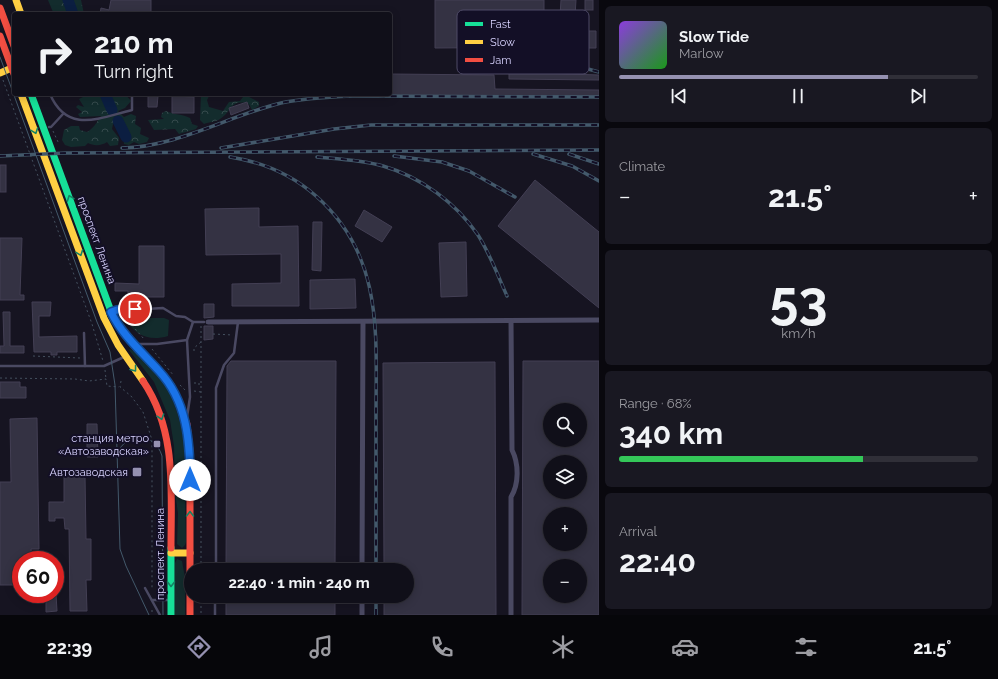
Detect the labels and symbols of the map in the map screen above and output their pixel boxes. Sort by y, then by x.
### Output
legend [457,10,589,74]
text: Fast [490,18,511,31]
text: Slow [490,36,515,49]
text: Jam [490,54,511,67]
one-way arrow [30,127,38,134]
one-way arrow [66,195,74,202]
street label: проспект Ленина [75,195,118,286]
one-way arrow [75,249,83,256]
pin [118,292,152,326]
one-way arrow [129,365,136,372]
one-way arrow [157,413,165,420]
place label: станция метро «Автозаводская» [58,432,149,458]
marker: станция метро «Автозаводская» [152,439,162,449]
position arrow [169,459,211,501]
place label: Автозаводская [50,466,128,479]
marker: Автозаводская [131,466,143,478]
street label: проспект Ленина [154,508,167,600]
one-way arrow [186,511,194,517]
speed limit sign: 60 [12,551,64,603]
one-way arrow [167,581,175,587]

